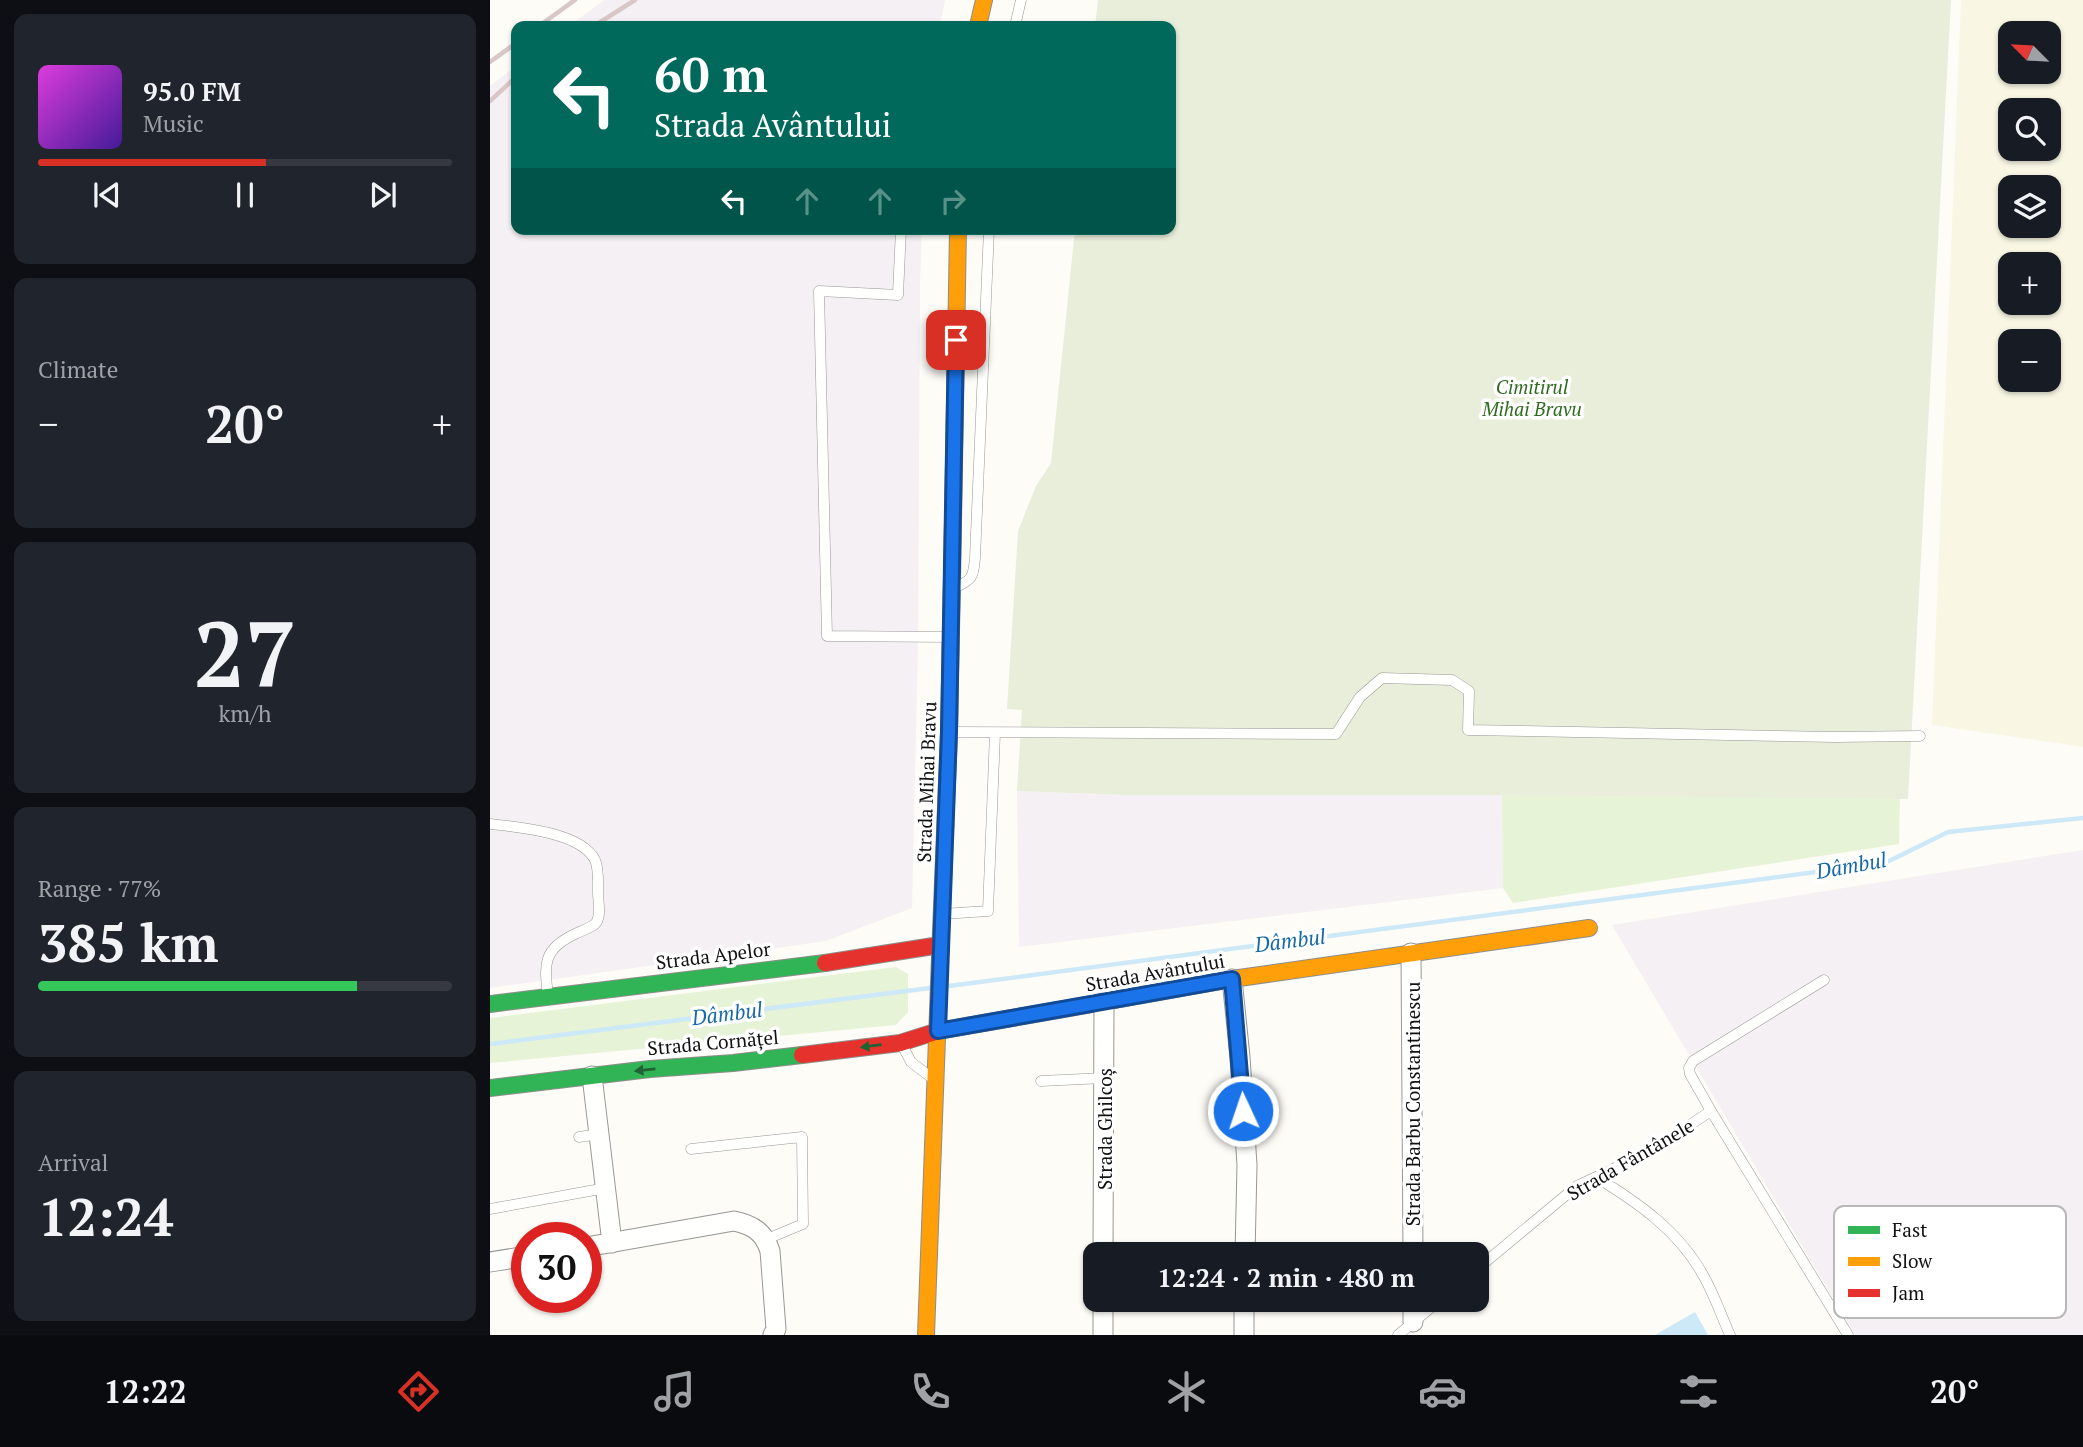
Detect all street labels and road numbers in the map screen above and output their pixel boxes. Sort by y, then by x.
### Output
street label: Strada Mihai Bravu [911,701,941,863]
street label: Strada Apelor [654,935,772,974]
street label: Strada Avântului [1083,947,1227,997]
street label: Strada Barbu Constantinescu [1400,982,1425,1226]
street label: Strada Cornățel [646,1024,780,1060]
street label: Strada Ghilcoș [1092,1068,1117,1190]
street label: Strada Fântânele [1562,1112,1698,1206]

